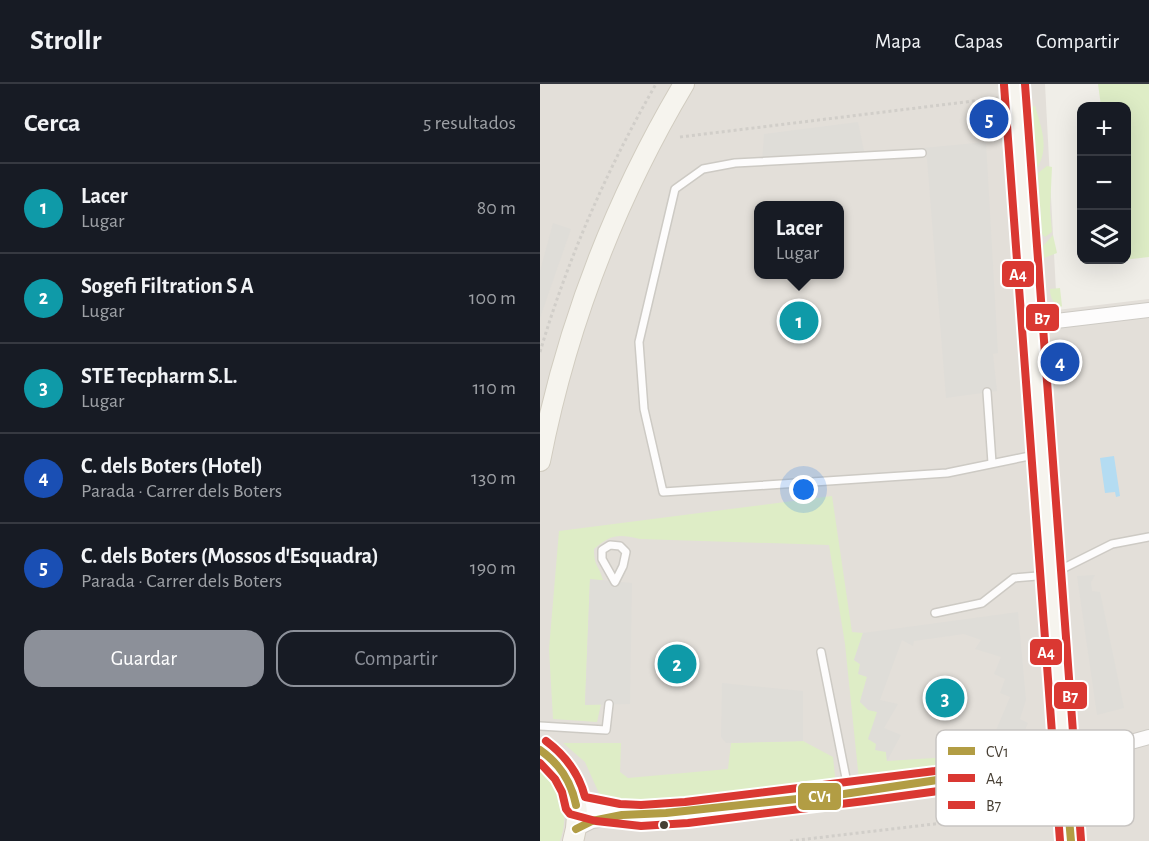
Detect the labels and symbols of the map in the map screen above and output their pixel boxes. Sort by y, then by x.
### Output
pin: 5 [970,96,1008,141]
line badge: A4 [1001,260,1035,288]
text: A4 [1009,267,1027,283]
pin: 1 [780,298,818,344]
line badge: B7 [1025,303,1060,332]
text: B7 [1034,311,1050,327]
pin: 4 [1040,340,1080,384]
your location [789,475,818,504]
line badge: A4 [1029,638,1063,666]
pin: 2 [658,642,696,686]
text: A4 [1037,645,1055,661]
pin: 3 [926,676,964,720]
line badge: B7 [1053,681,1088,710]
text: B7 [1062,689,1078,705]
legend [936,730,1134,826]
text: CV1 [986,744,1009,760]
text: A4 [986,771,1003,787]
line badge: CV1 [797,782,842,811]
text: CV1 [808,789,832,805]
text: B7 [986,798,1002,814]
unlabelled marker [658,819,670,831]

